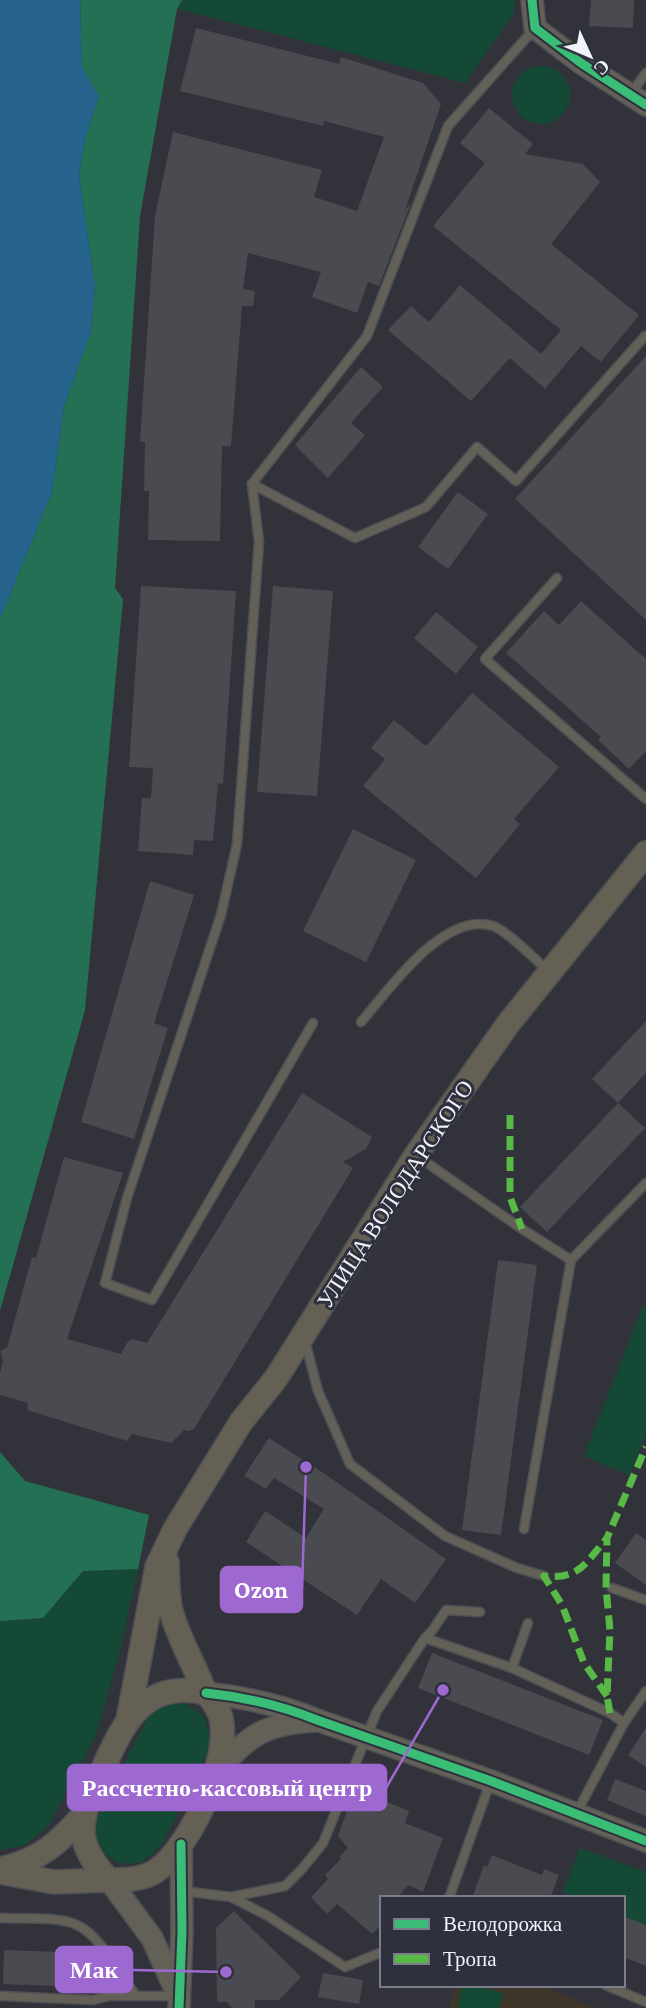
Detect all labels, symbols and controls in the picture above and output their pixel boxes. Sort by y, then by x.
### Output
north arrow [555,21,625,91]
text: С [590,55,614,80]
street label: УЛИЦА ВОЛОДАРСКОГО [311,1075,479,1313]
callout: Ozon [221,1567,302,1612]
text: Ozon [234,1576,288,1603]
callout: Рассчетно-кассовый центр [68,1765,386,1810]
text: Рассчетно-кассовый центр [82,1774,372,1801]
legend [380,1896,625,1987]
text: Велодорожка [443,1912,563,1936]
callout: Мак [56,1947,132,1992]
text: Тропа [443,1947,497,1971]
text: Мак [70,1956,118,1983]

